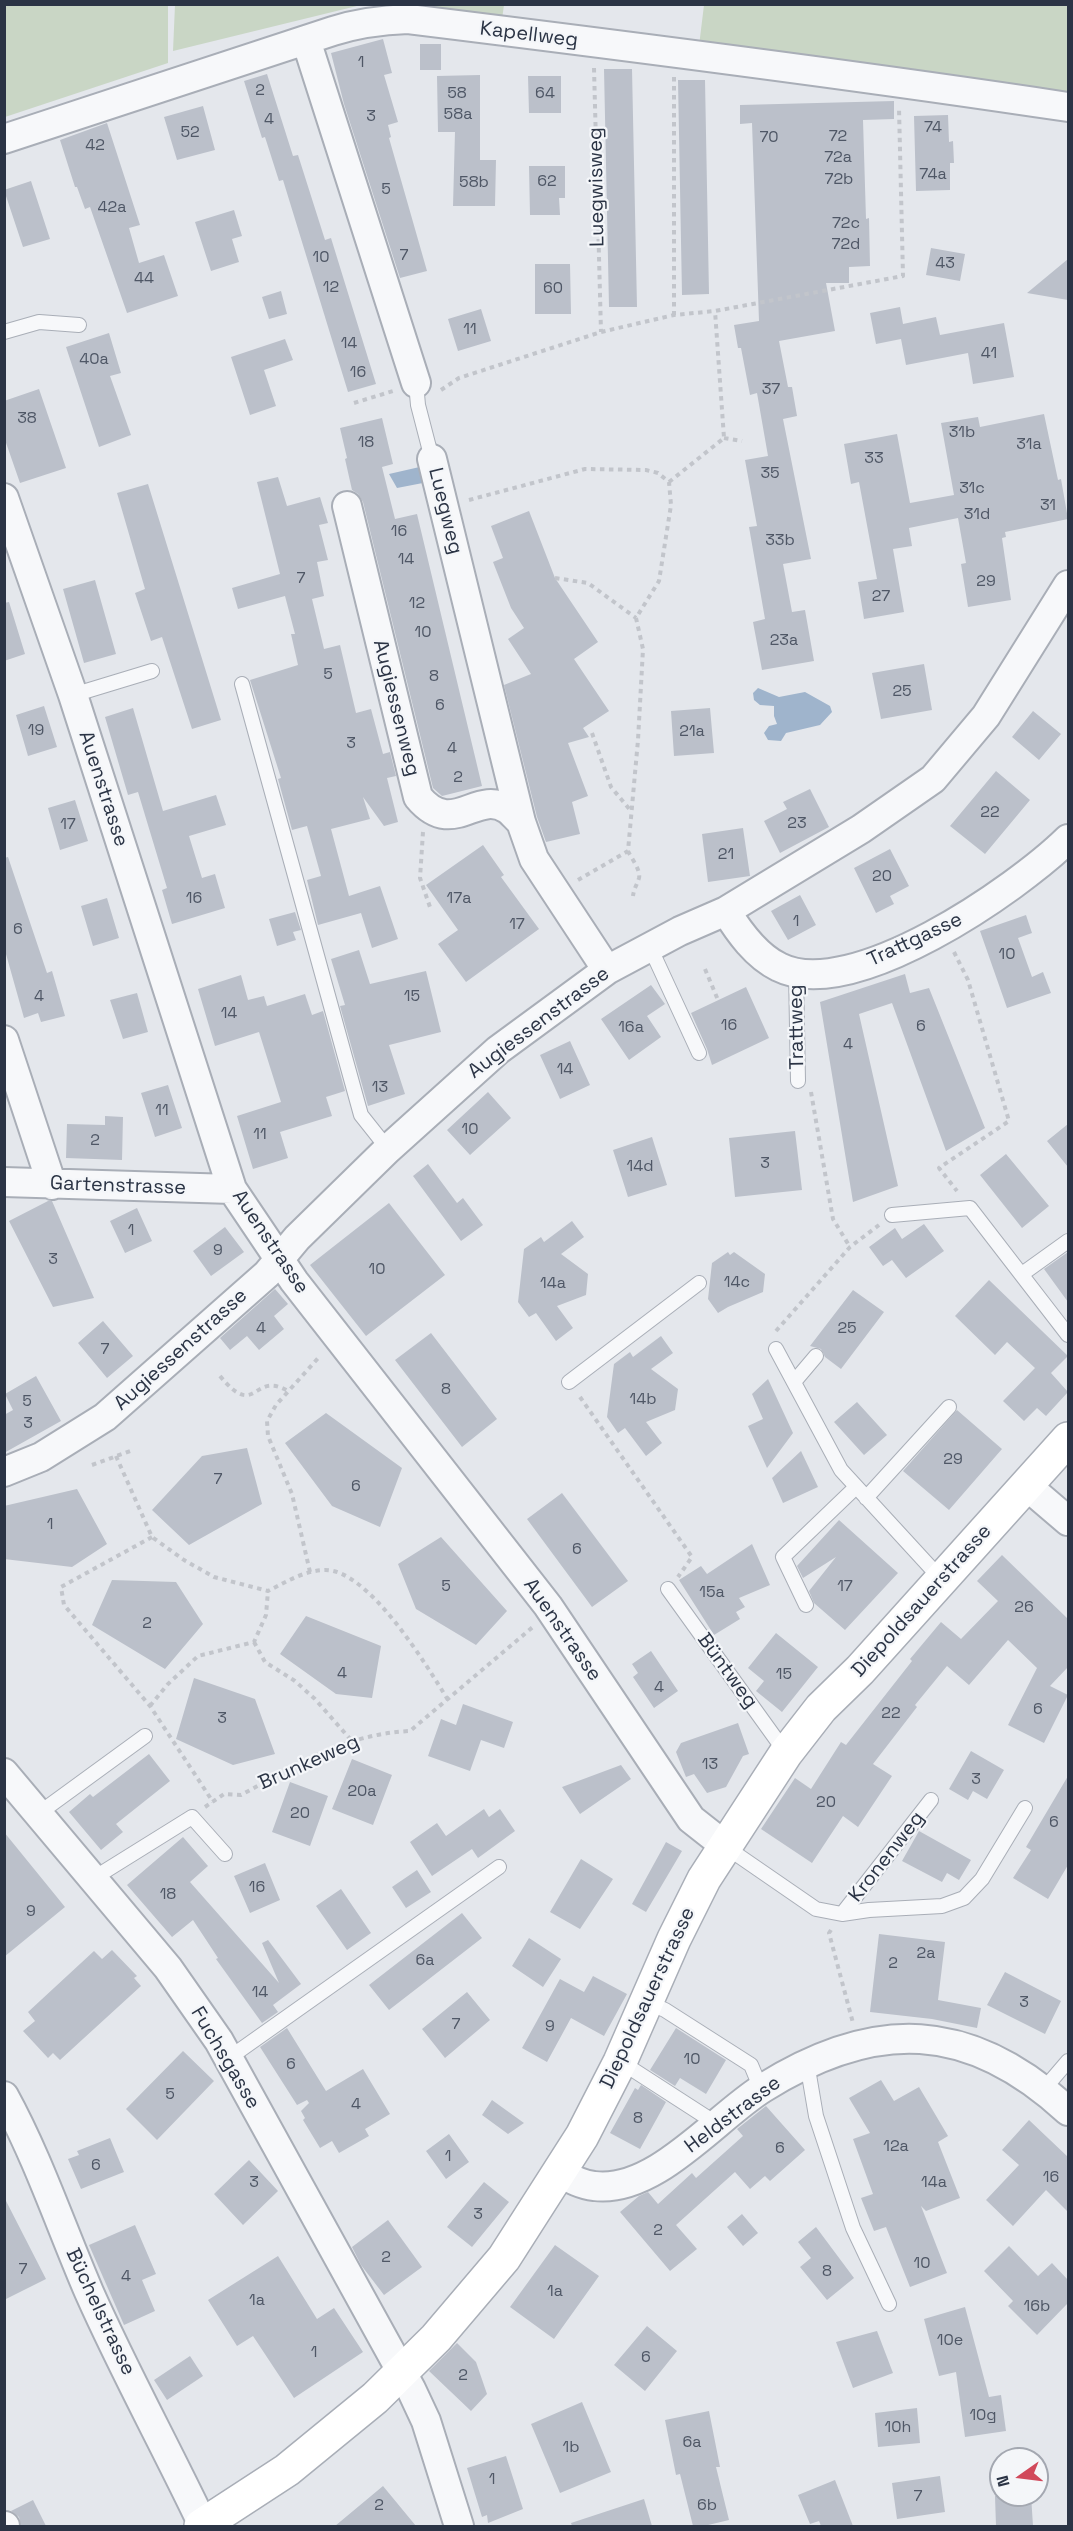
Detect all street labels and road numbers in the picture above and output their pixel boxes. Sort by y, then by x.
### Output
street label: Kapellweg [479,17,579,53]
street label: Luegwisweg [584,127,610,247]
street label: Luegweg [423,465,467,557]
street label: Augiessenweg [367,637,425,779]
street label: Auenstrasse [73,728,133,850]
street label: Trattgasse [864,908,966,972]
street label: Augiessenstrasse [464,962,614,1084]
street label: Trattweg [784,984,810,1070]
street label: Gartenstrasse [50,1172,186,1200]
street label: Auenstrasse [227,1186,313,1298]
street label: Augiessenstrasse [110,1284,252,1416]
street label: Diepoldsauerstrasse [847,1520,997,1682]
street label: Auenstrasse [518,1574,606,1686]
street label: Büntweg [692,1629,762,1713]
street label: Brunkeweg [255,1730,363,1796]
street label: Kronenweg [844,1807,930,1907]
street label: Diepoldsauerstrasse [595,1904,701,2092]
street label: Fuchsgasse [185,2003,265,2113]
street label: Heldstrasse [680,2071,786,2159]
street label: Büchelstrasse [60,2245,140,2379]

